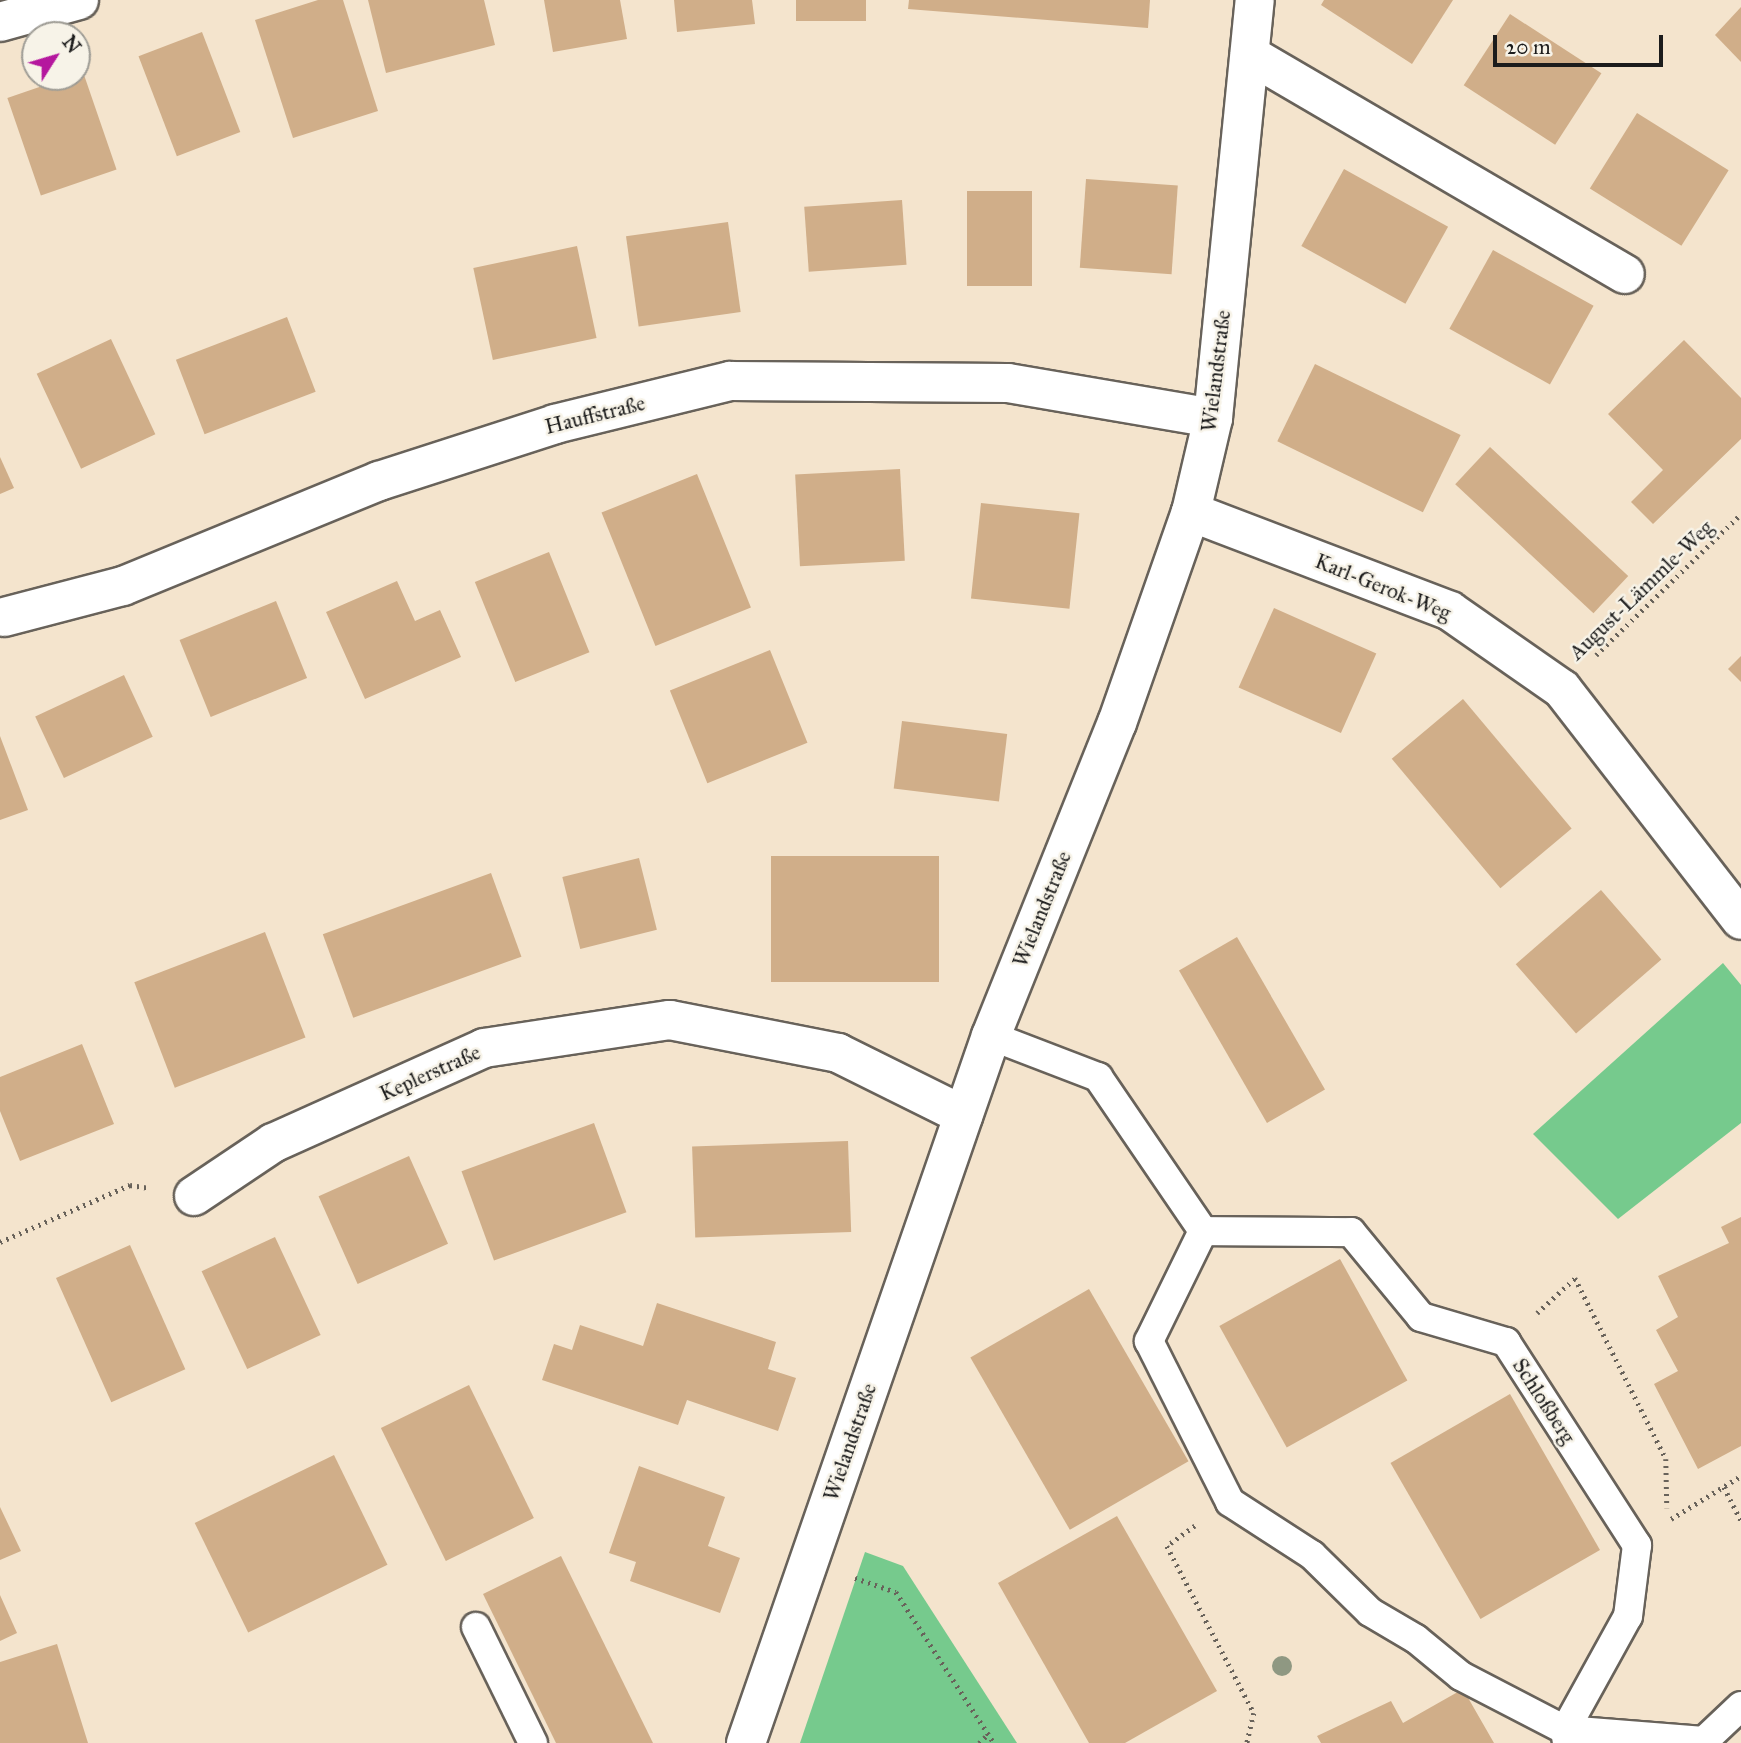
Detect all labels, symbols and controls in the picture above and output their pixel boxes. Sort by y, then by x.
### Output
north arrow [21,21,91,91]
scale bar [1496,21,1666,65]
text: N [58,31,86,58]
text: 20 m [1506,34,1551,60]
street label: Wielandstraße [1196,309,1236,433]
street label: Hauffstraße [542,390,648,440]
street label: August-Lämmle-Weg [1564,515,1718,665]
street label: Karl-Gerok-Weg [1311,548,1455,626]
street label: Wielandstraße [1007,848,1077,970]
street label: Keplerstraße [376,1040,484,1106]
street label: Schloßberg [1507,1354,1581,1448]
street label: Wielandstraße [818,1380,882,1504]

